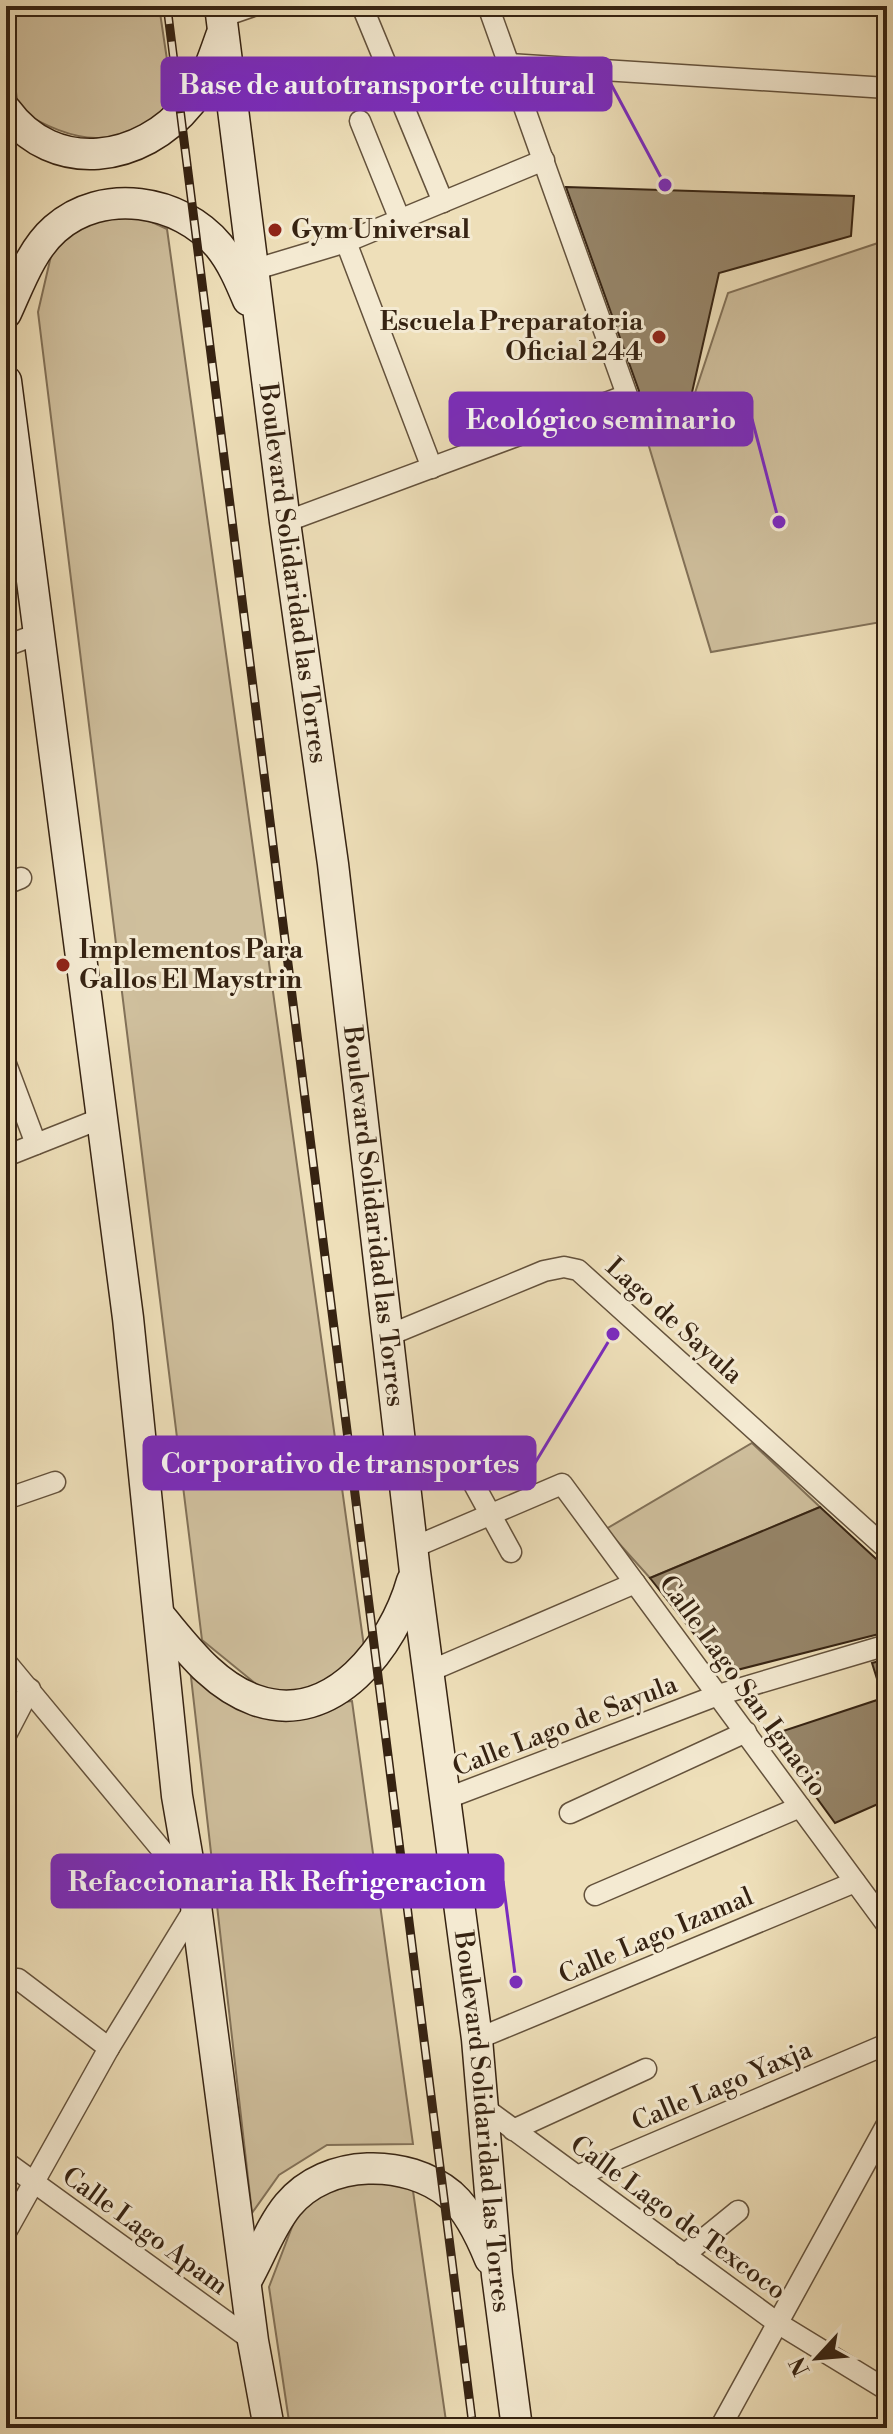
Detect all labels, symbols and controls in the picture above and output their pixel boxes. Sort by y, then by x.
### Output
callout: Base de autotransporte cultural [162,58,611,110]
text: Base de autotransporte cultural [179,68,595,103]
place label: Gym Universal [291,214,471,246]
marker: Gym Universal [266,221,284,239]
place label: Escuela Preparatoria Oficial 244 [380,306,644,368]
marker: Escuela Preparatoria Oficial 244 [650,328,668,346]
street label: Boulevard Solidaridad las Torres [252,380,335,765]
callout: Ecológico seminario [450,393,752,445]
text: Ecológico seminario [466,403,736,438]
place label: Implementos Para Gallos El Maystrin [79,934,304,996]
marker: Implementos Para Gallos El Maystrin [54,956,72,974]
street label: Boulevard Solidaridad las Torres [336,1023,412,1408]
street label: Lago de Sayula [599,1251,750,1391]
callout: Corporativo de transportes [144,1437,535,1489]
text: Corporativo de transportes [160,1447,520,1482]
street label: Calle Lago San Ignacio [652,1569,834,1803]
street label: Calle Lago de Sayula [448,1668,683,1784]
callout: Refaccionaria Rk Refrigeracion [52,1855,503,1907]
text: Refaccionaria Rk Refrigeracion [68,1865,486,1900]
street label: Calle Lago Izamal [554,1881,758,1991]
street label: Boulevard Solidaridad las Torres [447,1928,518,2314]
street label: Calle Lago Yaxja [627,2033,818,2138]
street label: Calle Lago de Texcoco [564,2129,792,2307]
street label: Calle Lago Apam [56,2160,234,2302]
north arrow [777,2318,857,2398]
text: N [784,2352,816,2380]

